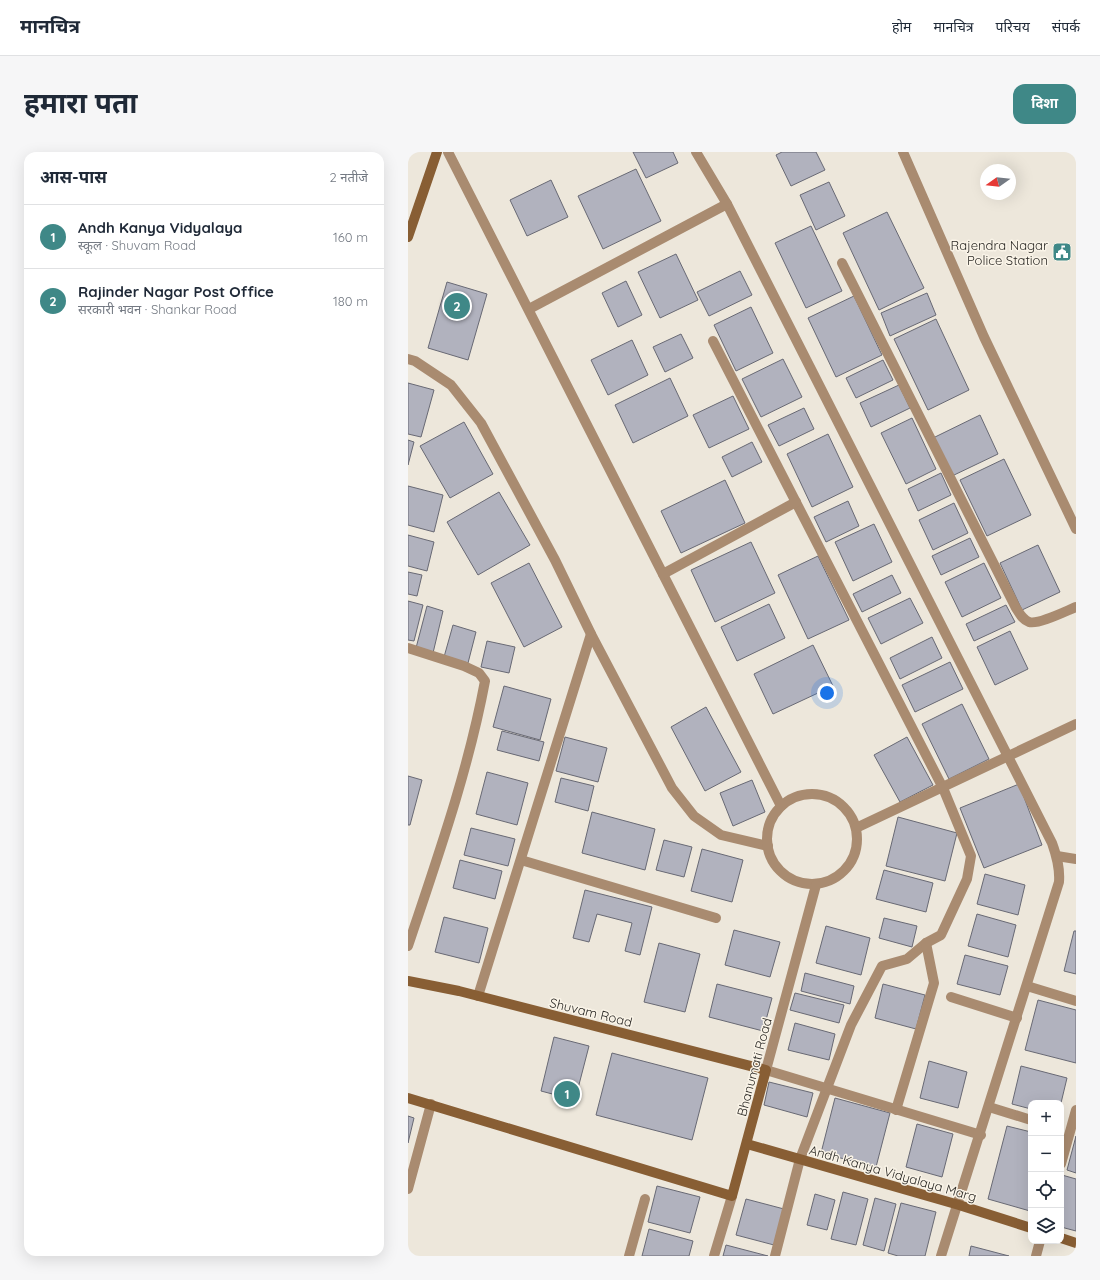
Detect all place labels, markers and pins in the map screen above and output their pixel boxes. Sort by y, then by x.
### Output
place label: Rajendra Nagar Police Station [951,237,1048,268]
public building icon: Rajendra Nagar Police Station [1051,241,1073,263]
pin: 2 [444,291,470,321]
pin: 1 [554,1079,580,1109]

